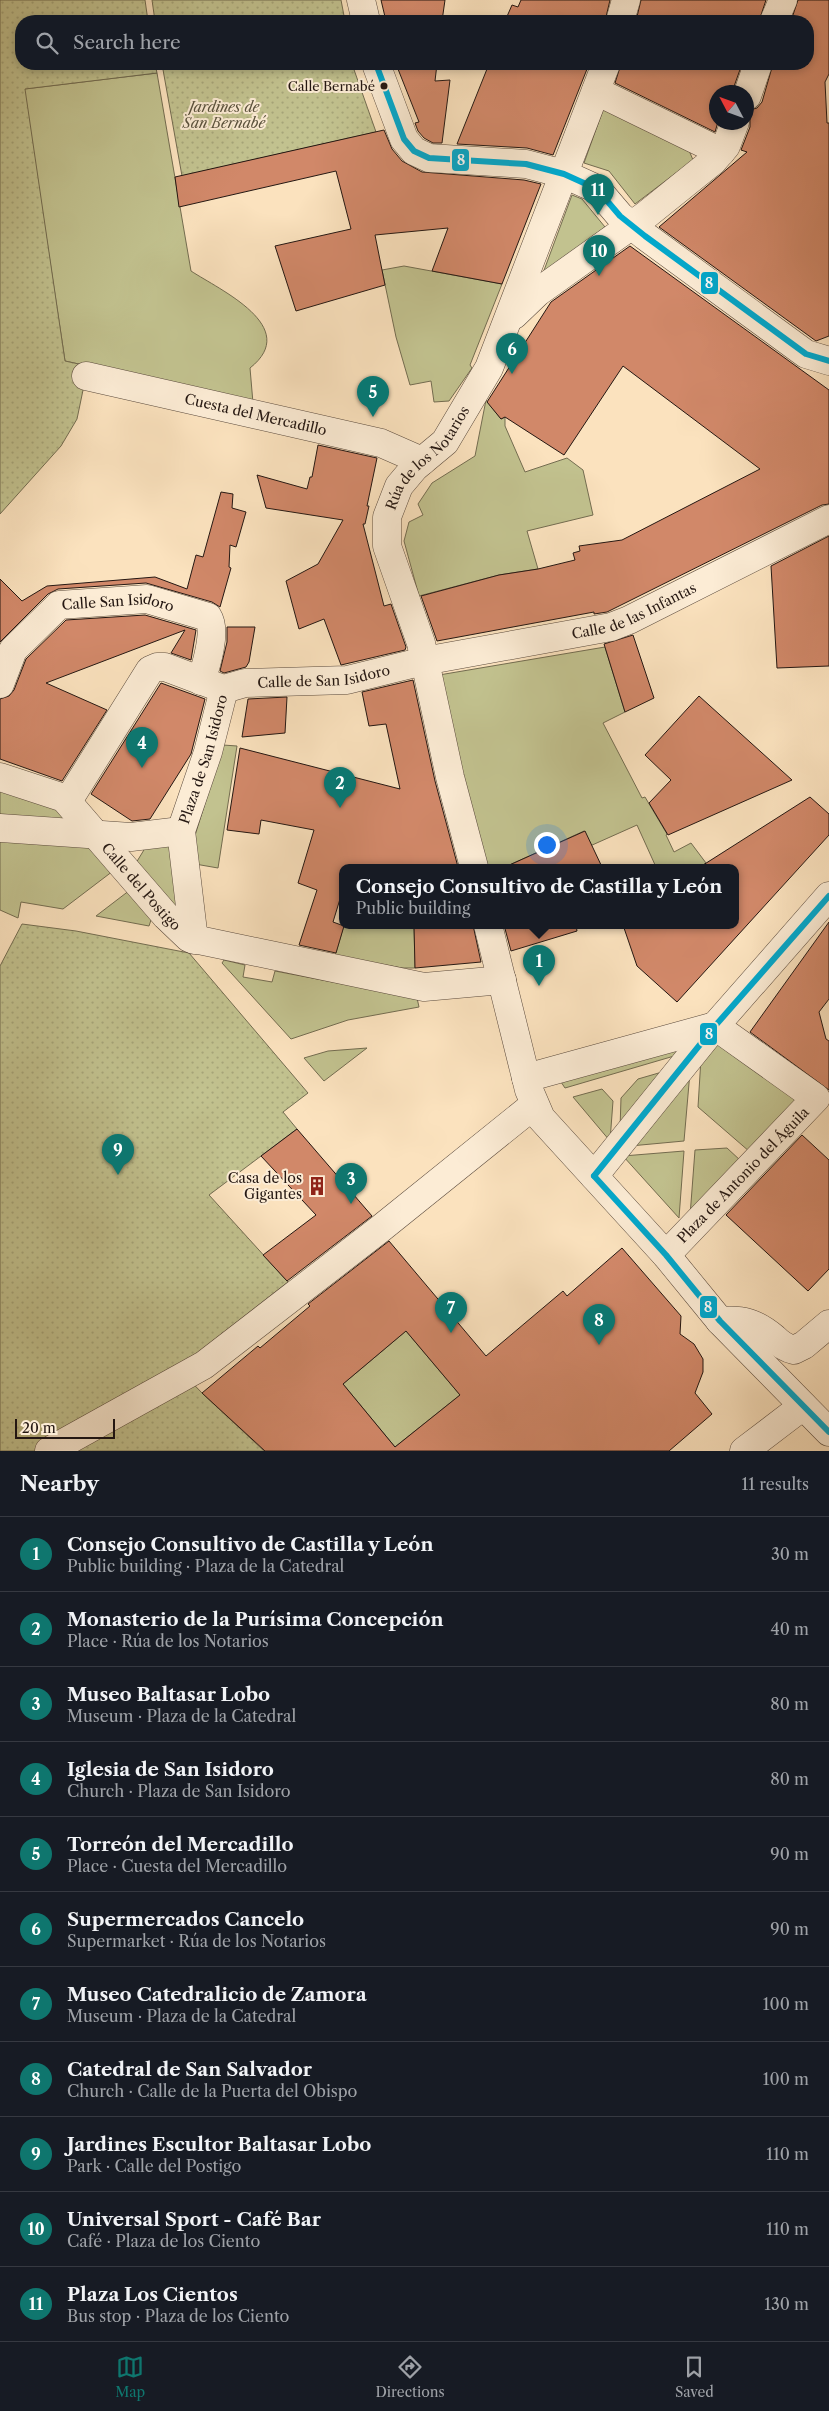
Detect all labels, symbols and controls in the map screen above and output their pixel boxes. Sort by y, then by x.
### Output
search box [15,15,814,70]
icon: search [33,29,61,57]
text: Search here [73,31,181,54]
place label: Calle Bernabé [288,78,375,94]
marker: Calle Bernabé [379,81,389,91]
north arrow [709,85,754,130]
park label: Jardines de San Bernabé [182,98,266,132]
line badge: 8 [451,148,470,172]
text: 8 [457,151,465,169]
pin: 11 [582,174,614,215]
pin: 10 [583,235,615,276]
line badge: 8 [700,271,719,295]
text: 8 [705,274,713,292]
pin: 6 [496,333,528,374]
pin: 5 [357,376,389,417]
street label: Cuesta del Mercadillo [183,390,329,439]
street label: Rúa de los Notarios [382,403,473,513]
street label: Calle de las Infantas [570,579,699,643]
street label: Calle San Isidoro [61,589,176,615]
street label: Calle de San Isidoro [257,661,392,692]
street label: Plaza de San Isidoro [175,693,231,826]
pin: 4 [126,727,158,768]
pin: 2 [324,767,356,808]
your location [534,832,560,858]
street label: Calle del Postigo [98,839,185,934]
popup [339,864,739,929]
text: Consejo Consultivo de Castilla y León [356,875,722,898]
text: Public building [356,898,470,918]
pin: 1 [523,945,555,986]
line badge: 8 [699,1022,718,1046]
text: 8 [705,1025,713,1043]
street label: Plaza de Antonio del Águila [673,1103,813,1247]
pin: 9 [102,1134,134,1175]
pin: 3 [335,1163,367,1204]
place label: Casa de los Gigantes [228,1169,302,1203]
building icon: Casa de los Gigantes [306,1175,328,1197]
pin: 7 [435,1292,467,1333]
line badge: 8 [699,1295,718,1319]
text: 8 [704,1298,712,1316]
pin: 8 [583,1304,615,1345]
scale bar [15,1416,115,1439]
text: 20 m [22,1419,56,1437]
text: Nearby [20,1471,99,1496]
text: 11 results [742,1474,809,1494]
text: Consejo Consultivo de Castilla y León [67,1533,433,1556]
text: 1 [32,1544,40,1564]
text: 30 m [771,1544,809,1564]
text: Public building · Plaza de la Catedral [67,1556,344,1576]
text: Monasterio de la Purísima Concepción [67,1608,443,1631]
text: 2 [31,1619,41,1639]
text: 40 m [770,1619,809,1639]
text: Place · Rúa de los Notarios [67,1631,269,1651]
text: Museo Baltasar Lobo [67,1683,270,1706]
text: 3 [31,1694,41,1714]
text: 80 m [770,1694,809,1714]
text: Museum · Plaza de la Catedral [67,1706,296,1726]
text: Iglesia de San Isidoro [67,1758,274,1781]
text: 4 [31,1769,41,1789]
text: 80 m [770,1769,809,1789]
text: Church · Plaza de San Isidoro [67,1781,291,1801]
text: Torreón del Mercadillo [67,1833,294,1856]
text: 5 [32,1844,40,1864]
text: 90 m [770,1844,809,1864]
text: Place · Cuesta del Mercadillo [67,1856,287,1876]
text: Supermercados Cancelo [67,1908,304,1931]
text: 6 [31,1919,41,1939]
text: 90 m [770,1919,809,1939]
text: Supermarket · Rúa de los Notarios [67,1931,326,1951]
text: Museo Catedralicio de Zamora [67,1983,367,2006]
text: 7 [32,1994,40,2014]
text: 100 m [763,1994,809,2014]
text: Museum · Plaza de la Catedral [67,2006,296,2026]
text: Catedral de San Salvador [67,2058,312,2081]
text: 8 [31,2069,41,2089]
text: 100 m [763,2069,809,2089]
text: Church · Calle de la Puerta del Obispo [67,2081,357,2101]
text: Jardines Escultor Baltasar Lobo [67,2133,371,2156]
text: 9 [31,2144,41,2164]
text: 110 m [766,2144,809,2164]
text: Park · Calle del Postigo [67,2156,241,2176]
text: Universal Sport - Café Bar [67,2208,321,2231]
text: 10 [27,2219,45,2239]
text: 110 m [766,2219,809,2239]
text: Café · Plaza de los Ciento [67,2231,260,2251]
text: Plaza Los Cientos [67,2283,238,2306]
text: 11 [29,2294,43,2314]
text: 130 m [764,2294,809,2314]
text: Bus stop · Plaza de los Ciento [67,2306,289,2326]
tab: Map [115,2353,145,2401]
tab: Directions [375,2353,445,2401]
tab: Saved [675,2353,714,2401]

